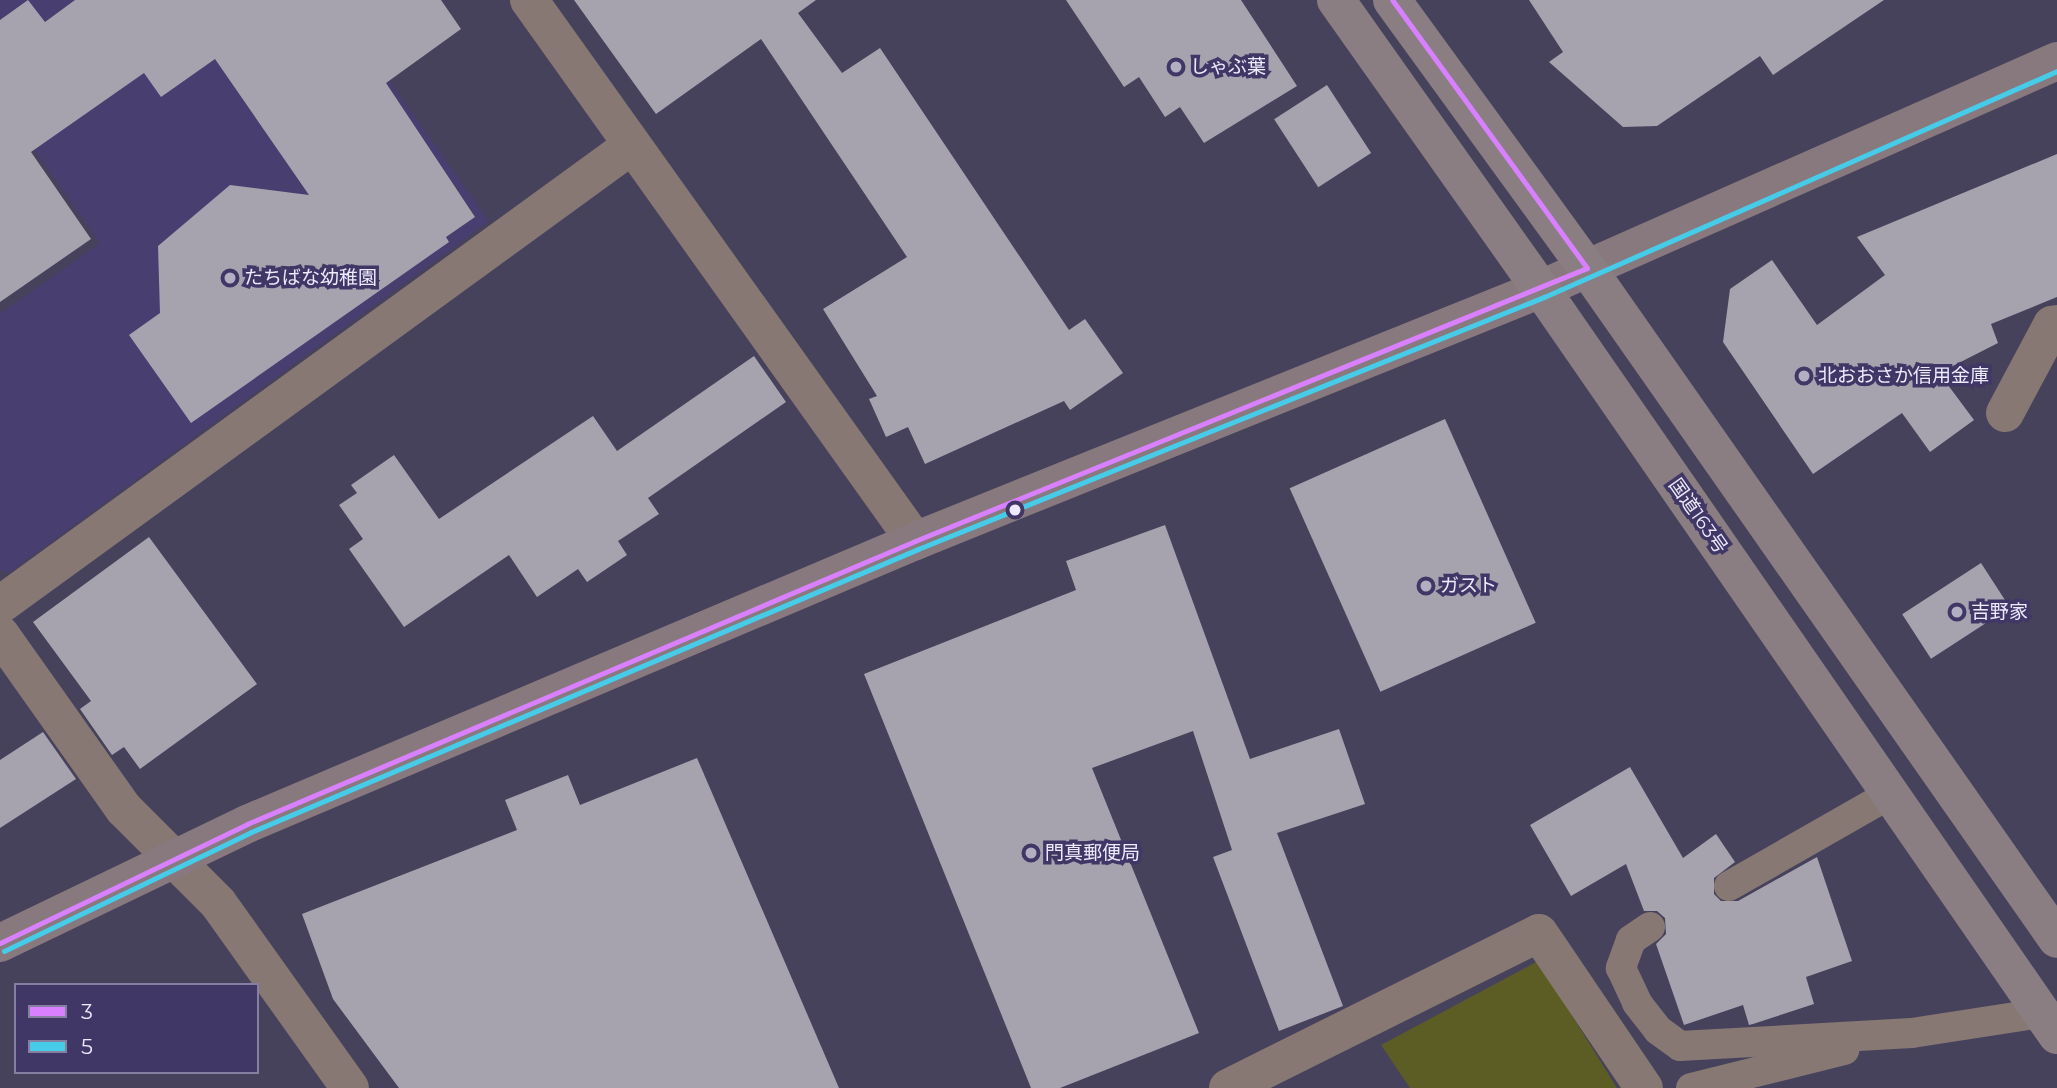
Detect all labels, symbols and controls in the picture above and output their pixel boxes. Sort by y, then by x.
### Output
place label: しゃぶ葉 [1190,56,1266,78]
marker: しゃぶ葉 [1168,59,1184,75]
place label: たちばな幼稚園 [244,267,377,289]
marker: たちばな幼稚園 [222,270,238,286]
place label: 北おおさか信用金庫 [1818,365,1989,387]
marker: 北おおさか信用金庫 [1796,368,1812,384]
street label: 国道163号 [1664,474,1732,558]
unlabelled marker [1008,503,1022,517]
place label: ガスト [1440,575,1497,597]
marker: ガスト [1418,578,1434,594]
place label: 吉野家 [1971,601,2028,623]
marker: 吉野家 [1949,604,1965,620]
place label: 門真郵便局 [1045,842,1140,864]
marker: 門真郵便局 [1023,845,1039,861]
legend [14,983,259,1074]
text: 3 [81,999,93,1024]
text: 5 [81,1034,93,1059]

